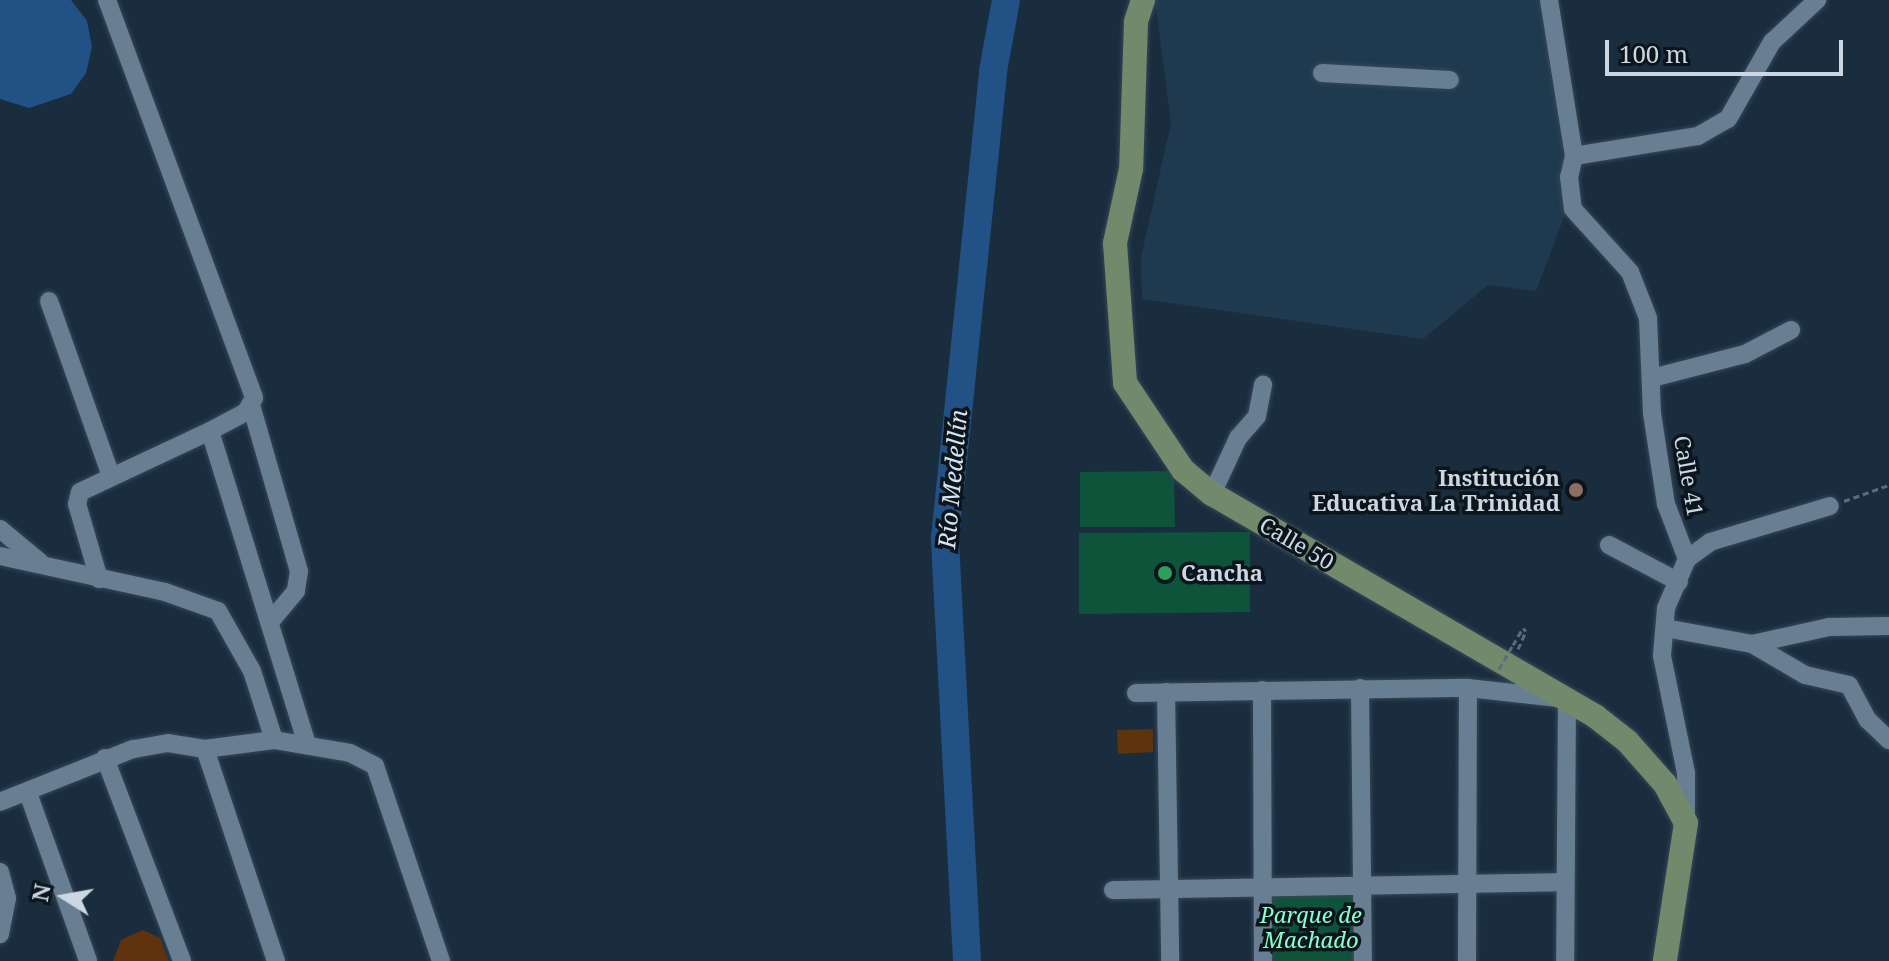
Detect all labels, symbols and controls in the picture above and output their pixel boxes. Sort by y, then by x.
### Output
scale bar [1609,24,1847,74]
text: 100 m [1619,37,1688,70]
water label: Río Medellín [932,408,972,550]
street label: Calle 41 [1669,434,1709,518]
place label: Institución Educativa La Trinidad [1312,464,1560,516]
marker: Institución Educativa La Trinidad [1567,481,1585,499]
street label: Calle 50 [1255,511,1339,575]
place label: Cancha [1181,560,1263,586]
marker: Cancha [1156,564,1174,582]
north arrow [24,857,104,937]
text: N [24,881,57,904]
park label: Parque de Machado [1260,901,1362,952]

